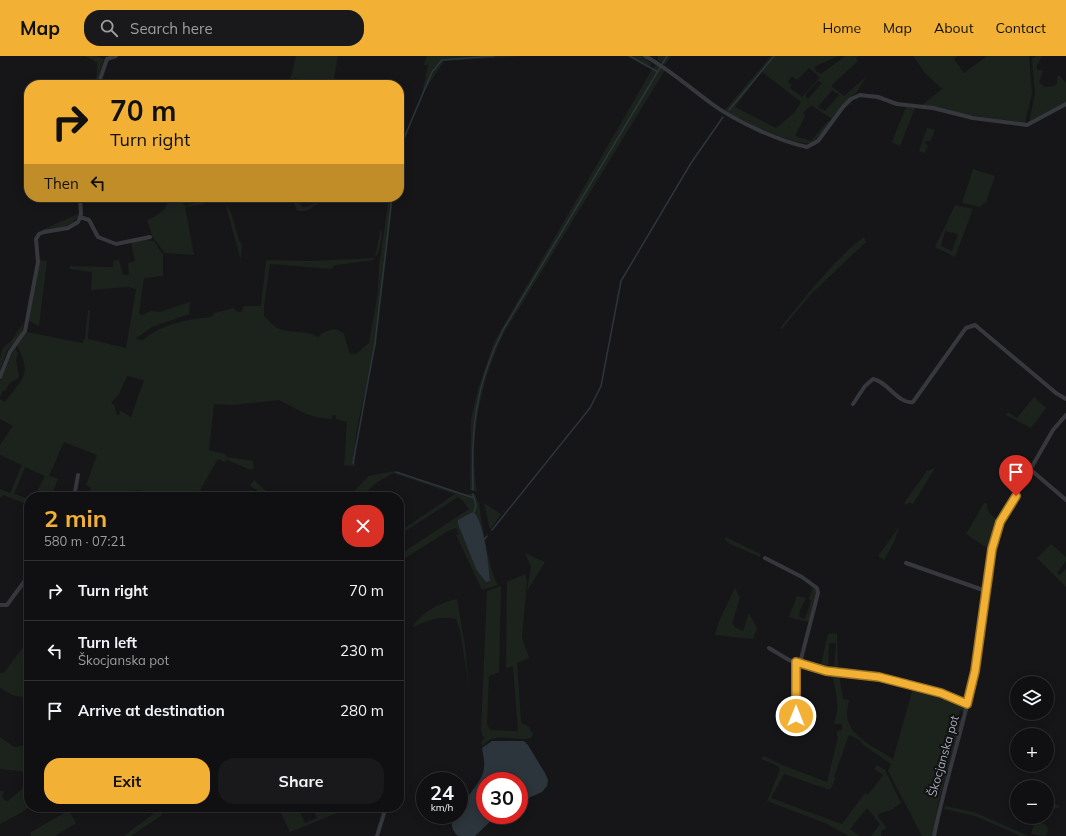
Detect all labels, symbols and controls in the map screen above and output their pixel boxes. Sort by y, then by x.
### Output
search box [84,10,364,46]
text: Map [20,16,60,40]
icon: search [98,17,120,39]
text: Search here [130,19,213,38]
text: Home [822,19,861,37]
text: Map [883,19,912,37]
text: About [934,19,974,37]
text: Contact [996,19,1046,37]
text: 70 m [110,93,176,128]
icon: right [44,96,96,148]
text: Turn right [110,128,190,151]
icon: left [87,172,109,194]
text: Then [44,174,79,193]
pin [999,455,1033,496]
icon: arrive [1005,461,1027,483]
text: 2 min [44,503,107,533]
button: close [342,505,384,547]
text: 580 m · 07:21 [44,533,126,549]
icon: right [44,580,66,602]
text: Turn right [78,581,148,600]
text: 70 m [349,581,384,600]
text: Turn left [78,633,137,652]
icon: left [44,640,66,662]
text: 230 m [340,641,384,660]
text: Škocjanska pot [78,652,169,668]
map controls [1010,676,1054,824]
button: layers [1010,676,1054,720]
position arrow [775,695,817,737]
icon: arrive [44,700,66,722]
text: Arrive at destination [78,701,225,720]
text: 280 m [340,701,384,720]
street label: Škocjanska pot [924,714,962,798]
button: + [1010,728,1054,772]
button: Exit [44,758,210,804]
button: Share [218,758,384,804]
speed limit sign: 30 [476,772,528,824]
text: 24 [430,780,454,805]
button: − [1010,780,1054,824]
text: km/h [431,801,453,814]

